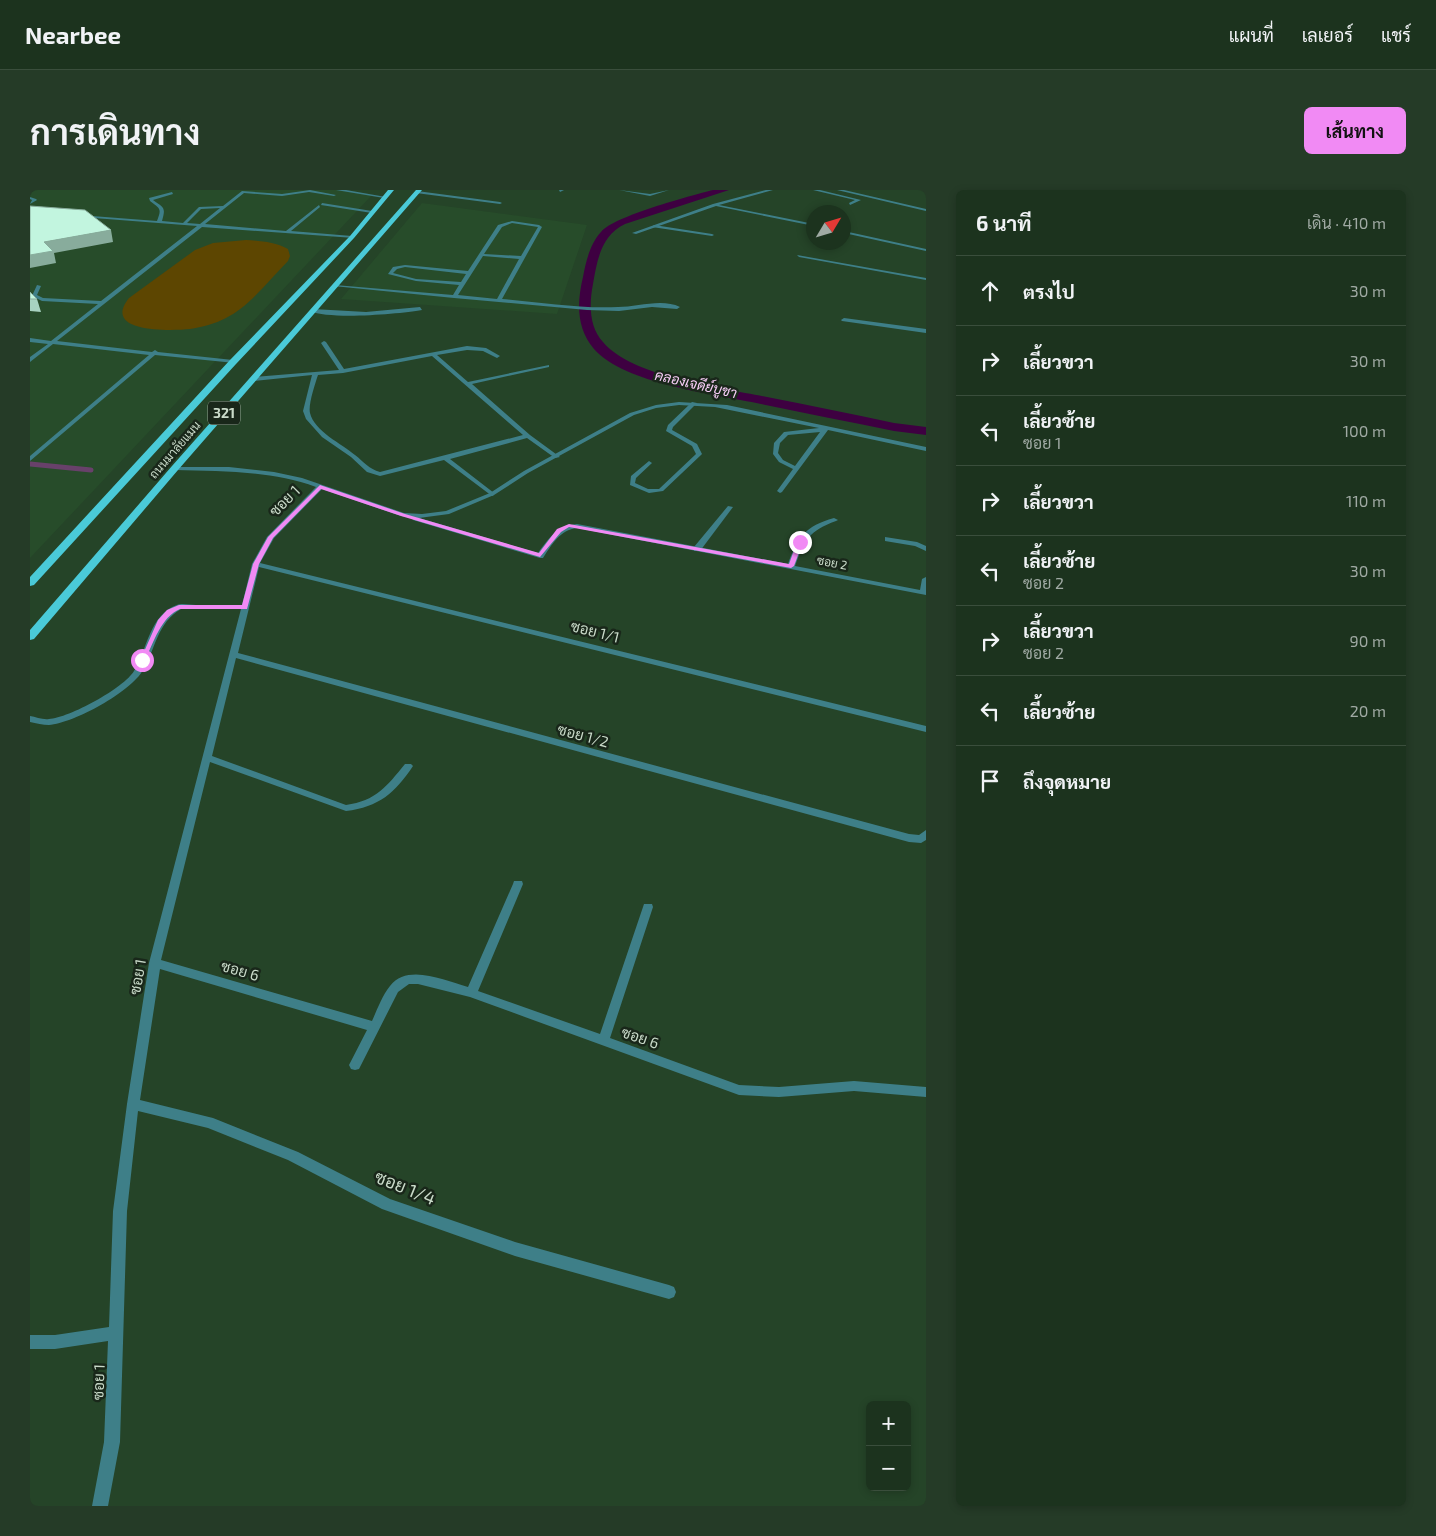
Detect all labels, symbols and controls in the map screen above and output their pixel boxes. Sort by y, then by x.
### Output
text: Nearbee [25,20,121,49]
text: แผนที่ [1229,24,1274,46]
text: เลเยอร์ [1302,24,1353,46]
text: แชร์ [1381,24,1411,46]
button: เส้นทาง [1304,107,1406,154]
text: การเดินทาง [30,110,200,152]
north arrow [806,205,851,250]
text: 6 นาที [976,210,1032,235]
text: เดิน · 410 m [1307,213,1386,232]
icon: ahead [976,277,1004,305]
text: ตรงไป [1023,280,1075,303]
text: 30 m [1350,281,1386,300]
icon: right [976,347,1004,375]
text: เลี้ยวขวา [1023,350,1094,373]
text: 30 m [1350,351,1386,370]
water label: คลองเจดีย์บูชา [653,366,739,403]
road number: 321 [208,402,240,424]
text: เลี้ยวซ้าย [1023,409,1095,432]
icon: left [976,417,1004,445]
street label: ถนนมาลัยแมน [146,418,203,481]
text: 100 m [1343,421,1386,440]
text: ซอย 1 [1023,433,1061,452]
street label: ซอย 1 [265,481,303,519]
icon: right [976,487,1004,515]
text: เลี้ยวขวา [1023,490,1094,513]
text: 110 m [1346,491,1386,510]
route end [789,531,812,554]
text: เลี้ยวซ้าย [1023,549,1095,572]
street label: ซอย 2 [816,552,849,572]
icon: left [976,557,1004,585]
text: 30 m [1350,561,1386,580]
text: ซอย 2 [1023,573,1064,592]
street label: ซอย 1/1 [569,616,622,646]
text: เลี้ยวขวา [1023,619,1094,642]
icon: right [976,627,1004,655]
text: 90 m [1350,631,1386,650]
text: ซอย 2 [1023,643,1064,662]
route start [131,649,154,672]
icon: left [976,697,1004,725]
text: เลี้ยวซ้าย [1023,700,1095,723]
text: 20 m [1350,701,1386,720]
street label: ซอย 1/2 [556,720,611,750]
icon: arrive [976,767,1004,795]
text: ถึงจุดหมาย [1023,770,1111,793]
street label: ซอย 6 [219,956,261,984]
street label: ซอย 1 [125,958,149,996]
street label: ซอย 6 [619,1022,661,1052]
street label: ซอย 1/4 [372,1165,439,1209]
street label: ซอย 1 [88,1364,108,1400]
map controls [866,1401,911,1491]
button: + [866,1401,911,1446]
button: − [866,1446,911,1491]

